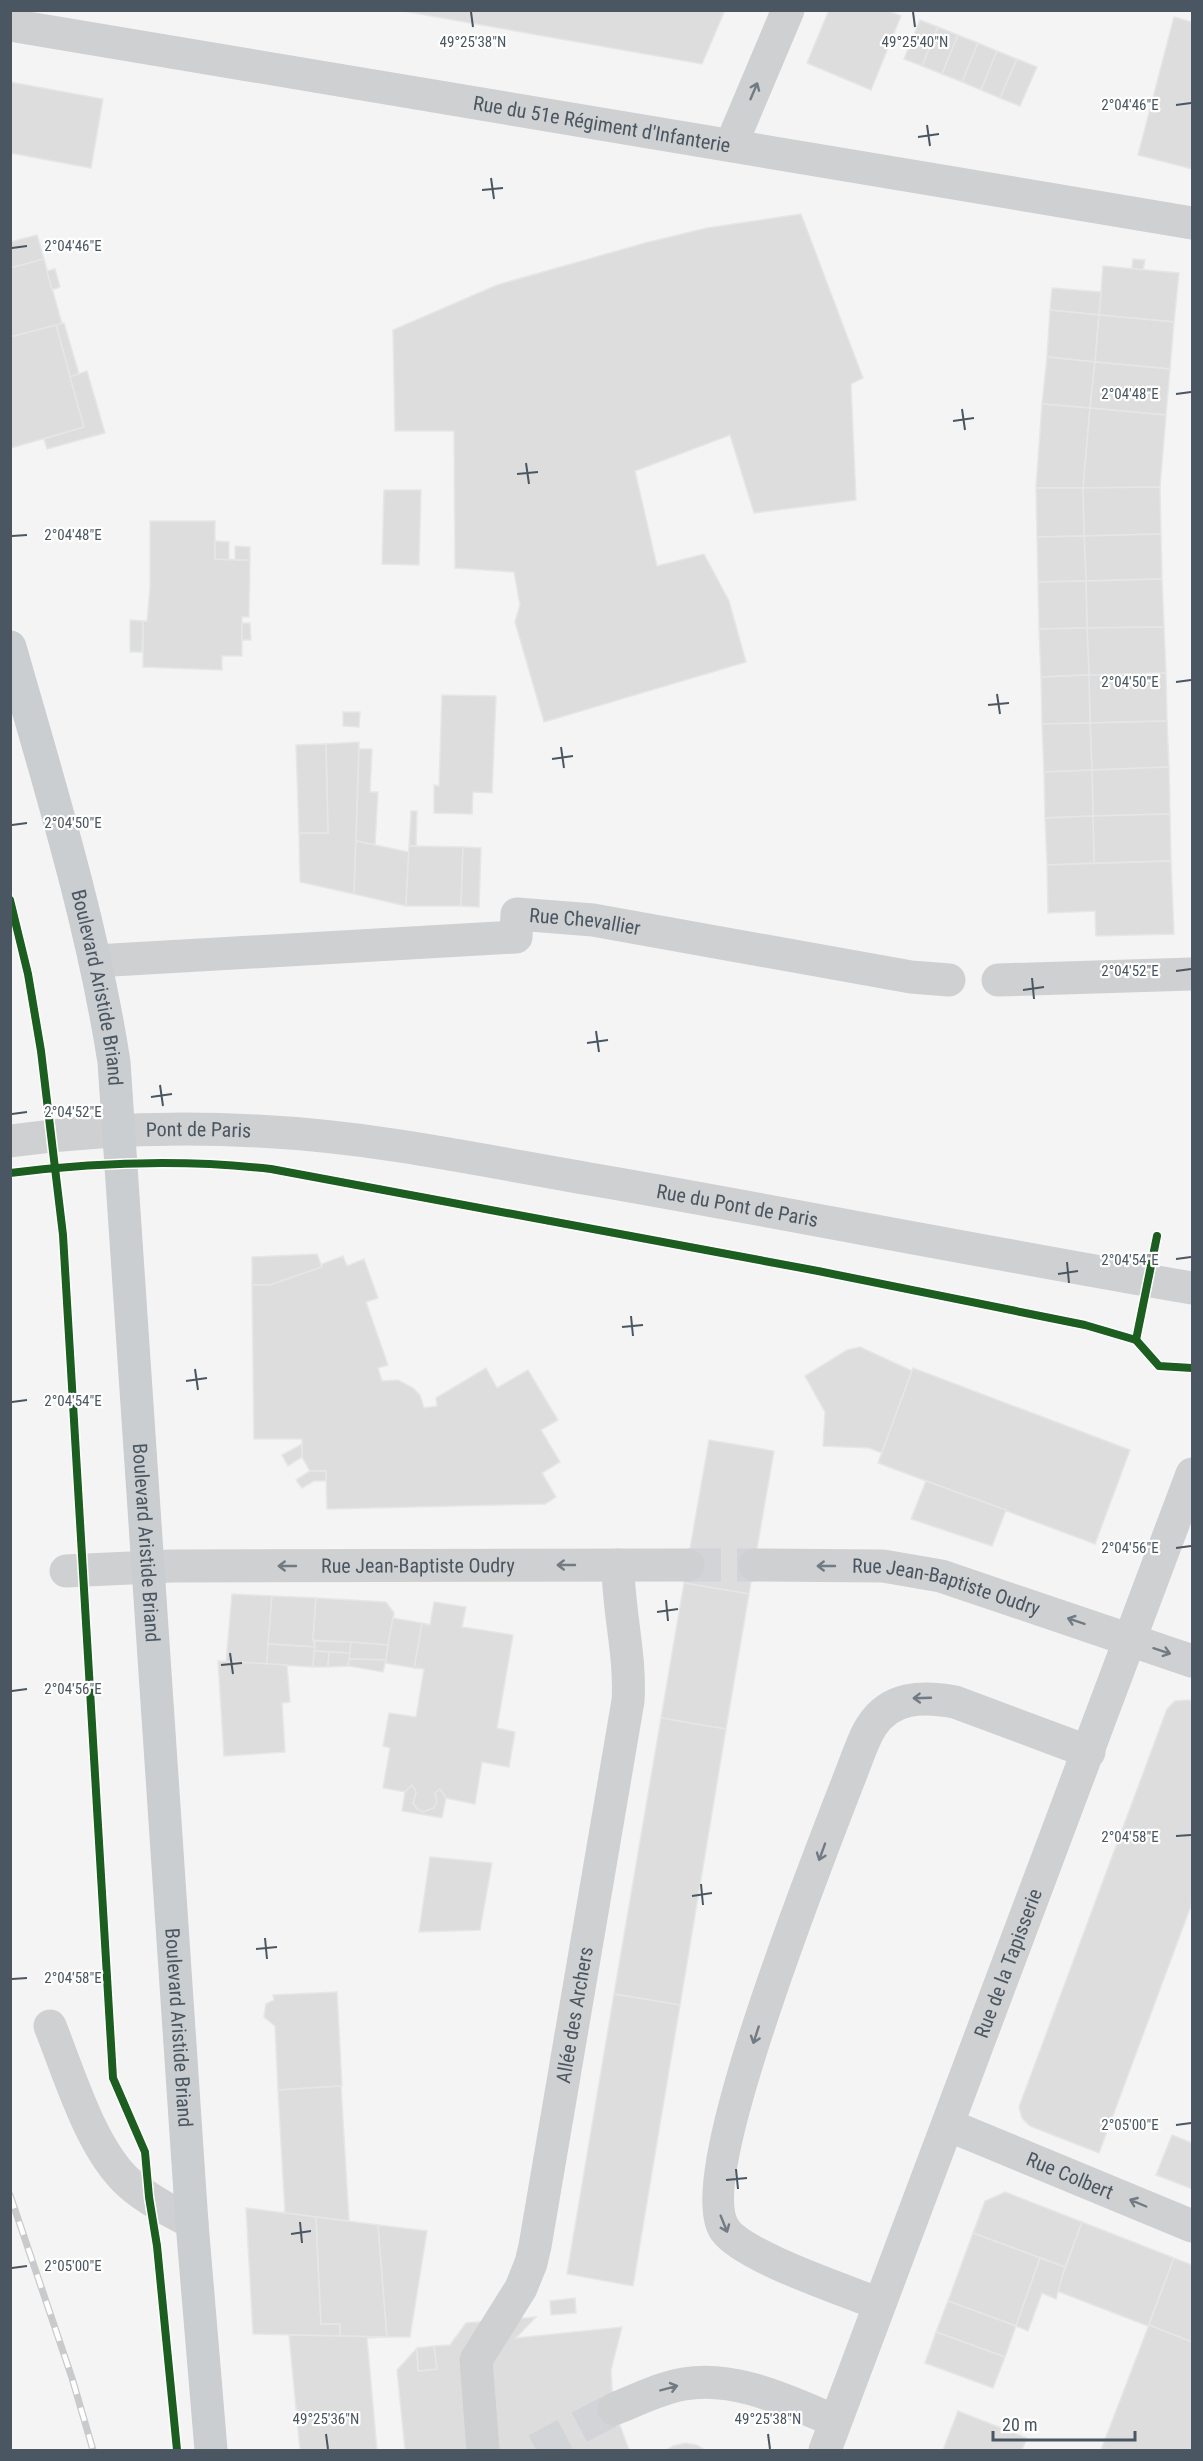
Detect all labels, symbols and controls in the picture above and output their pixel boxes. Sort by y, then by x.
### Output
text: 49°25'38"N [440,33,506,51]
text: 49°25'40"N [882,33,948,51]
one-way arrow [749,82,760,100]
street label: Rue du 51e Régiment d'Infanterie [471,91,732,157]
text: 2°04'46"E [1101,96,1159,114]
text: 2°04'46"E [44,237,102,255]
text: 2°04'48"E [1101,385,1159,403]
text: 2°04'48"E [44,526,102,544]
text: 2°04'50"E [1101,673,1159,691]
text: 2°04'50"E [44,814,102,832]
street label: Boulevard Aristide Briand [66,887,128,1086]
street label: Rue Chevallier [528,903,642,940]
text: 2°04'52"E [1101,962,1159,980]
text: 2°04'52"E [44,1103,102,1121]
street label: Pont de Paris [145,1117,252,1143]
street label: Rue du Pont de Paris [655,1179,820,1232]
text: 2°04'54"E [1101,1251,1159,1269]
text: 2°04'54"E [44,1392,102,1410]
street label: Boulevard Aristide Briand [128,1442,165,1643]
text: 2°04'56"E [1101,1539,1159,1557]
street label: Rue Jean-Baptiste Oudry [321,1553,515,1578]
street label: Rue Jean-Baptiste Oudry [852,1554,1043,1621]
one-way arrow [557,1559,577,1571]
one-way arrow [278,1560,298,1572]
one-way arrow [817,1560,837,1572]
one-way arrow [1067,1615,1086,1626]
one-way arrow [1152,1646,1171,1657]
text: 2°04'56"E [44,1680,102,1698]
one-way arrow [913,1693,933,1704]
text: 2°04'58"E [1101,1828,1159,1846]
one-way arrow [816,1842,827,1860]
street label: Rue de la Tapisserie [969,1885,1047,2041]
street label: Boulevard Aristide Briand [160,1927,198,2128]
street label: Allée des Archers [551,1945,598,2085]
text: 2°04'58"E [44,1969,102,1987]
one-way arrow [750,2025,761,2044]
text: 2°05'00"E [1101,2116,1159,2134]
street label: Rue Colbert [1023,2147,1117,2204]
one-way arrow [1130,2197,1148,2208]
one-way arrow [719,2215,730,2233]
text: 2°05'00"E [44,2257,102,2275]
one-way arrow [659,2382,678,2393]
scale bar [993,2404,1136,2442]
text: 49°25'36"N [293,2410,359,2428]
text: 49°25'38"N [735,2410,801,2428]
text: 20 m [1002,2414,1037,2435]

